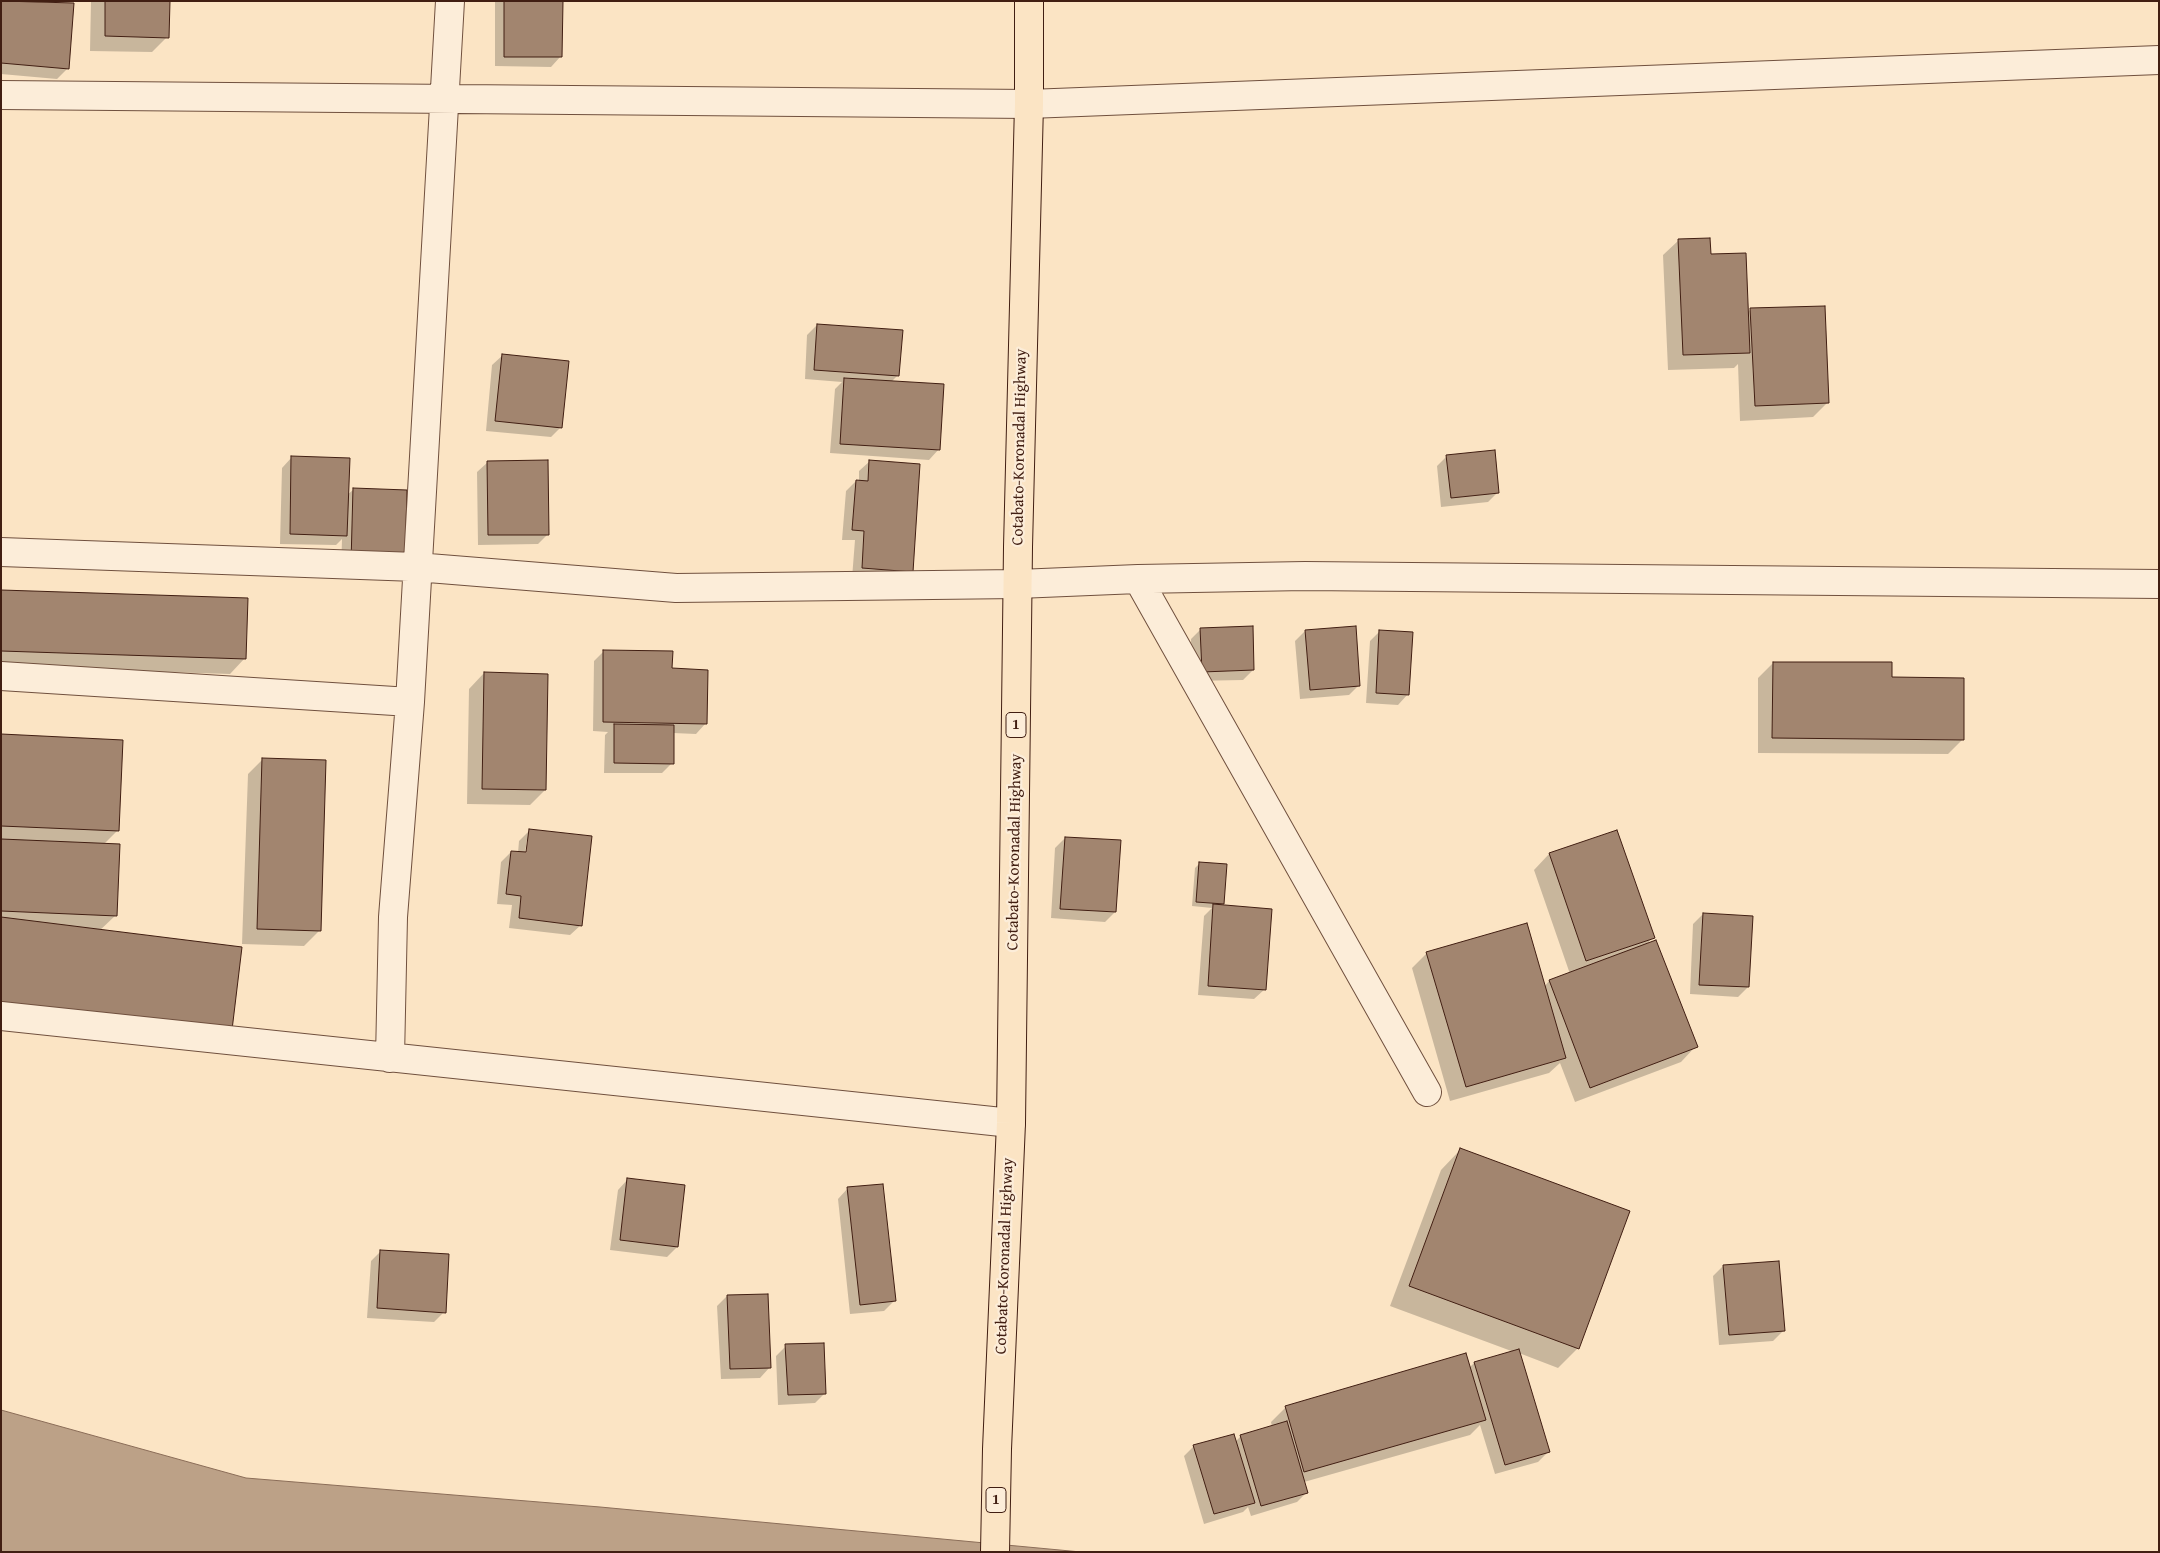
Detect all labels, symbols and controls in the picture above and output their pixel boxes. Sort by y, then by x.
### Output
street label: Cotabato-Koronadal Highway [1009,348,1031,546]
road number: 1 [1006,712,1026,738]
street label: Cotabato-Koronadal Highway [1004,753,1026,951]
street label: Cotabato-Koronadal Highway [992,1157,1018,1355]
road number: 1 [986,1488,1006,1512]

